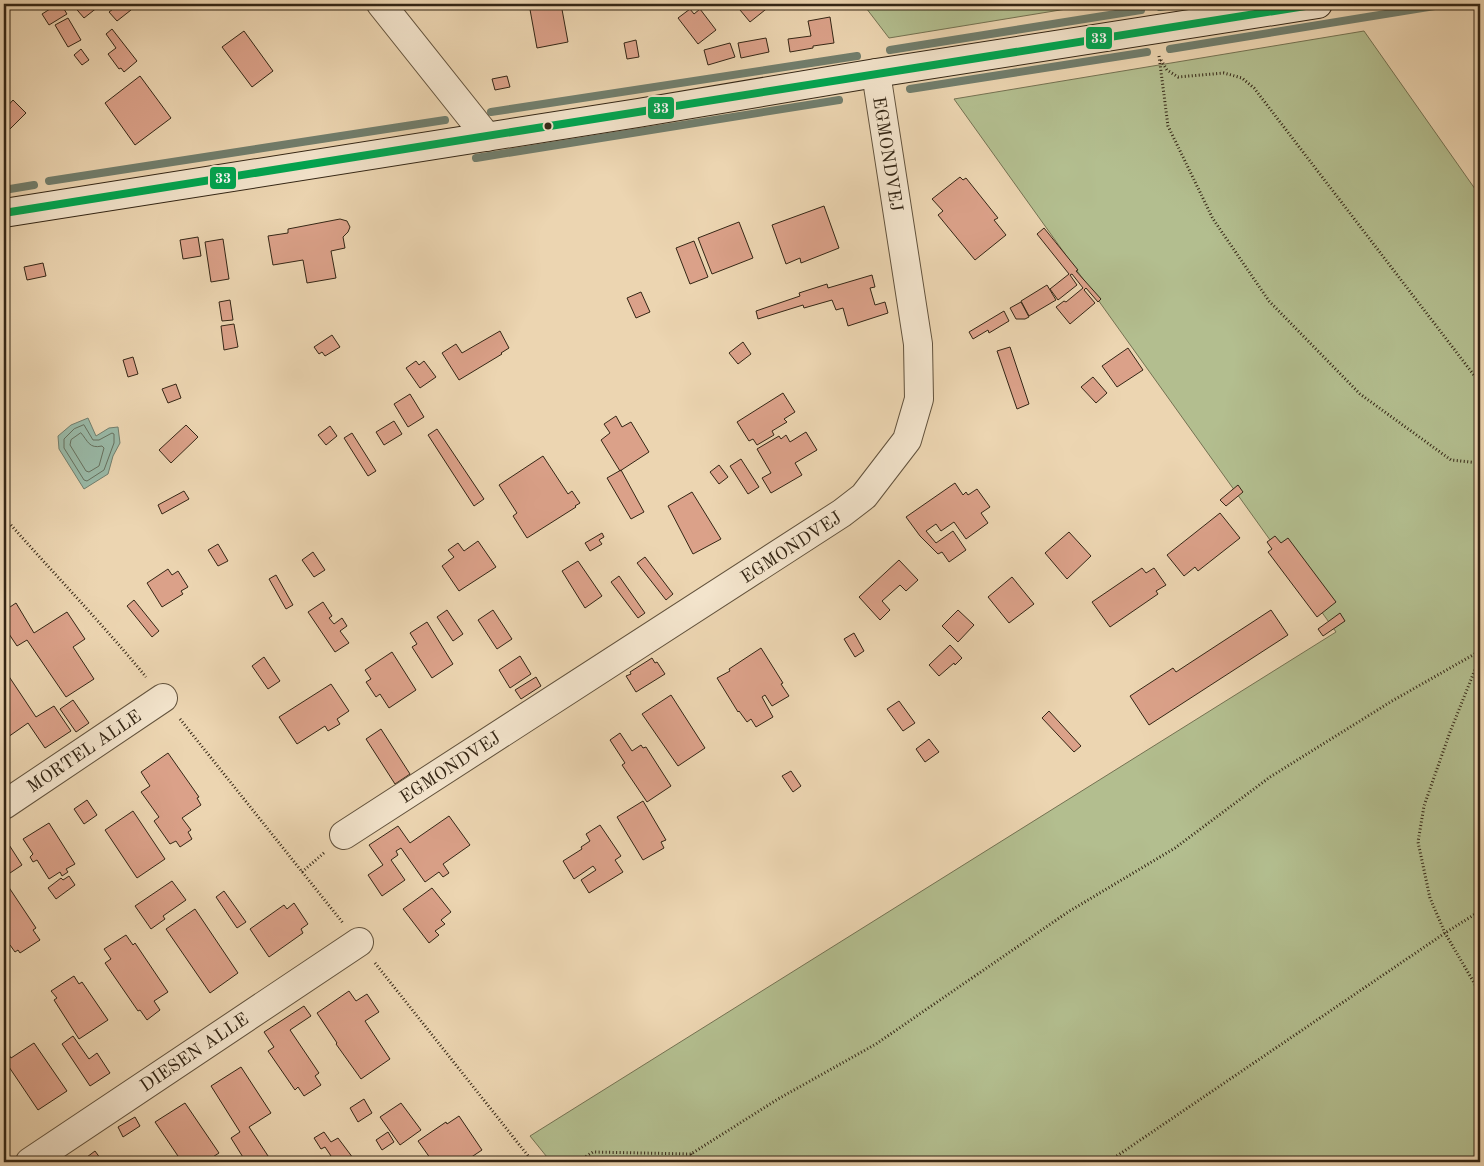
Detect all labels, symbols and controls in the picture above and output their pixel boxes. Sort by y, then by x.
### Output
line badge: 33 [1085,26,1113,50]
text: 33 [1091,32,1107,46]
street label: EGMONDVEJ [869,95,905,213]
line badge: 33 [647,96,675,120]
text: 33 [653,102,669,116]
unlabelled marker [543,121,553,131]
line badge: 33 [209,166,237,190]
text: 33 [215,172,231,186]
street label: EGMONDVEJ [738,508,845,587]
street label: MORTEL ALLE [24,707,145,797]
street label: EGMONDVEJ [397,728,504,807]
street label: DIESEN ALLE [137,1010,252,1096]

